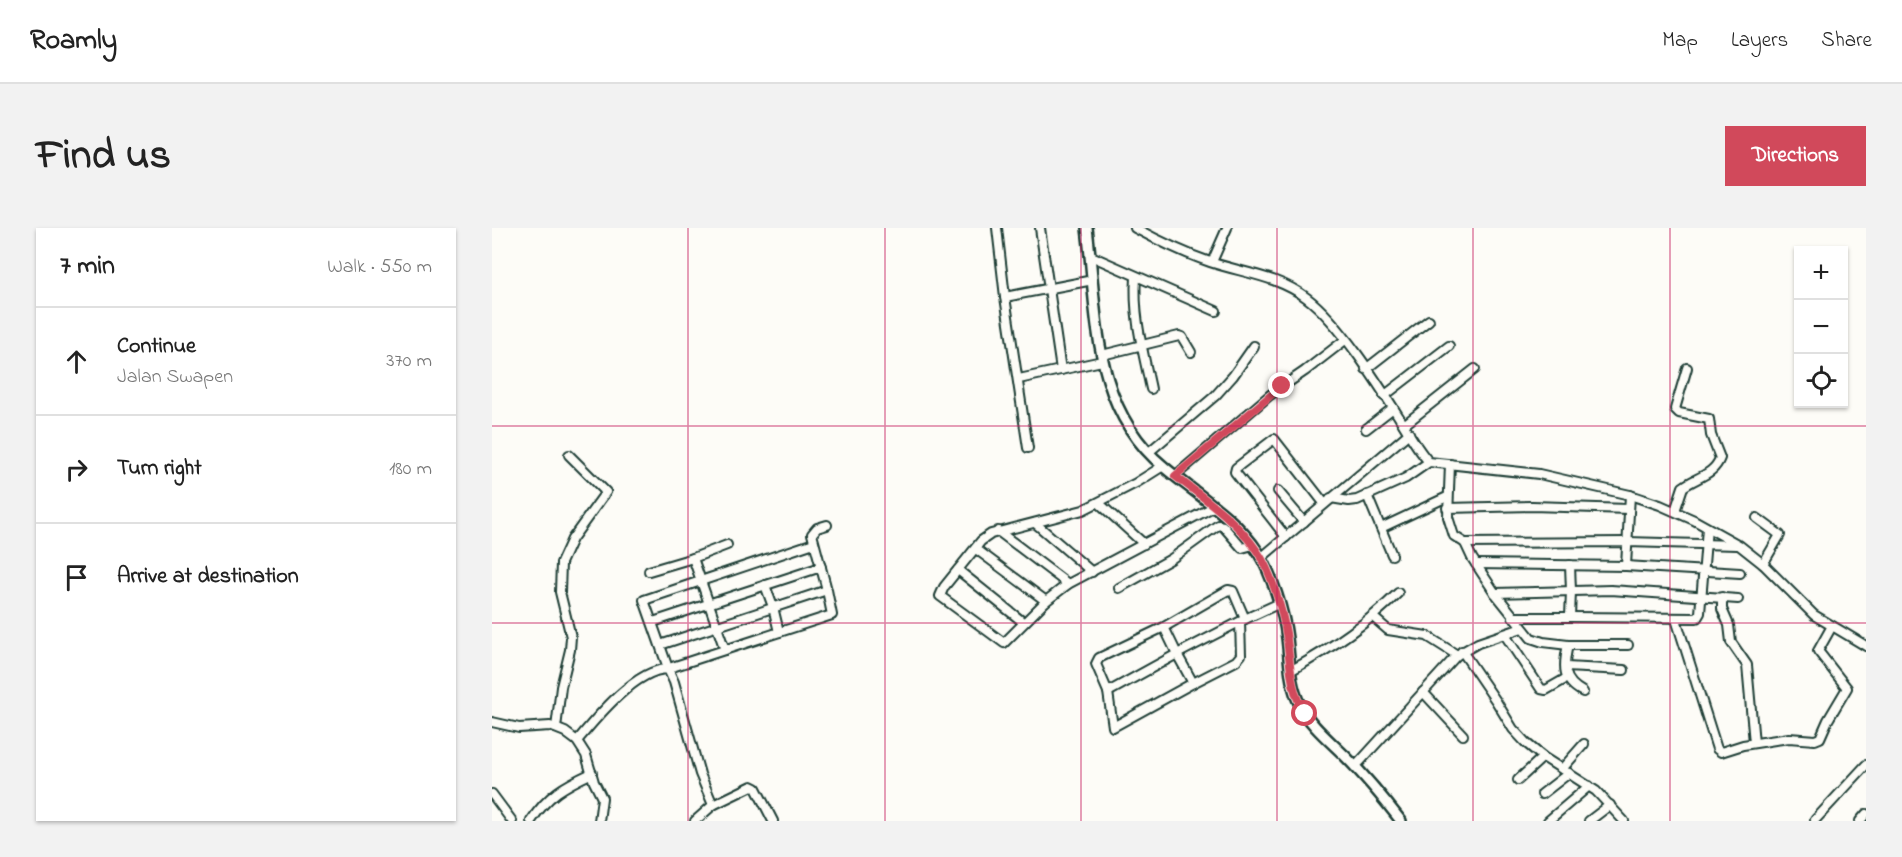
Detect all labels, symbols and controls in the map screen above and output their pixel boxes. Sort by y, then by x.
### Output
text: Roamly [30,21,117,62]
text: Map [1662,26,1698,56]
text: Layers [1731,26,1788,56]
text: Share [1821,26,1872,56]
text: Find us [36,126,171,187]
button: Directions [1725,126,1866,186]
map controls [1794,246,1848,408]
button: + [1794,246,1848,300]
text: 7 min [60,248,115,286]
text: Walk · 550 m [327,253,432,282]
button: − [1794,300,1848,354]
text: Continue [117,331,196,363]
icon: ahead [60,345,93,378]
text: 370 m [386,347,432,376]
button: locate [1794,354,1848,408]
text: Jalan Swapen [117,363,233,392]
route end [1268,372,1294,398]
icon: right [60,453,93,486]
text: Turn right [117,453,202,485]
text: 180 m [389,455,432,484]
icon: arrive [60,561,93,594]
text: Arrive at destination [117,561,299,593]
route start [1291,700,1317,726]

